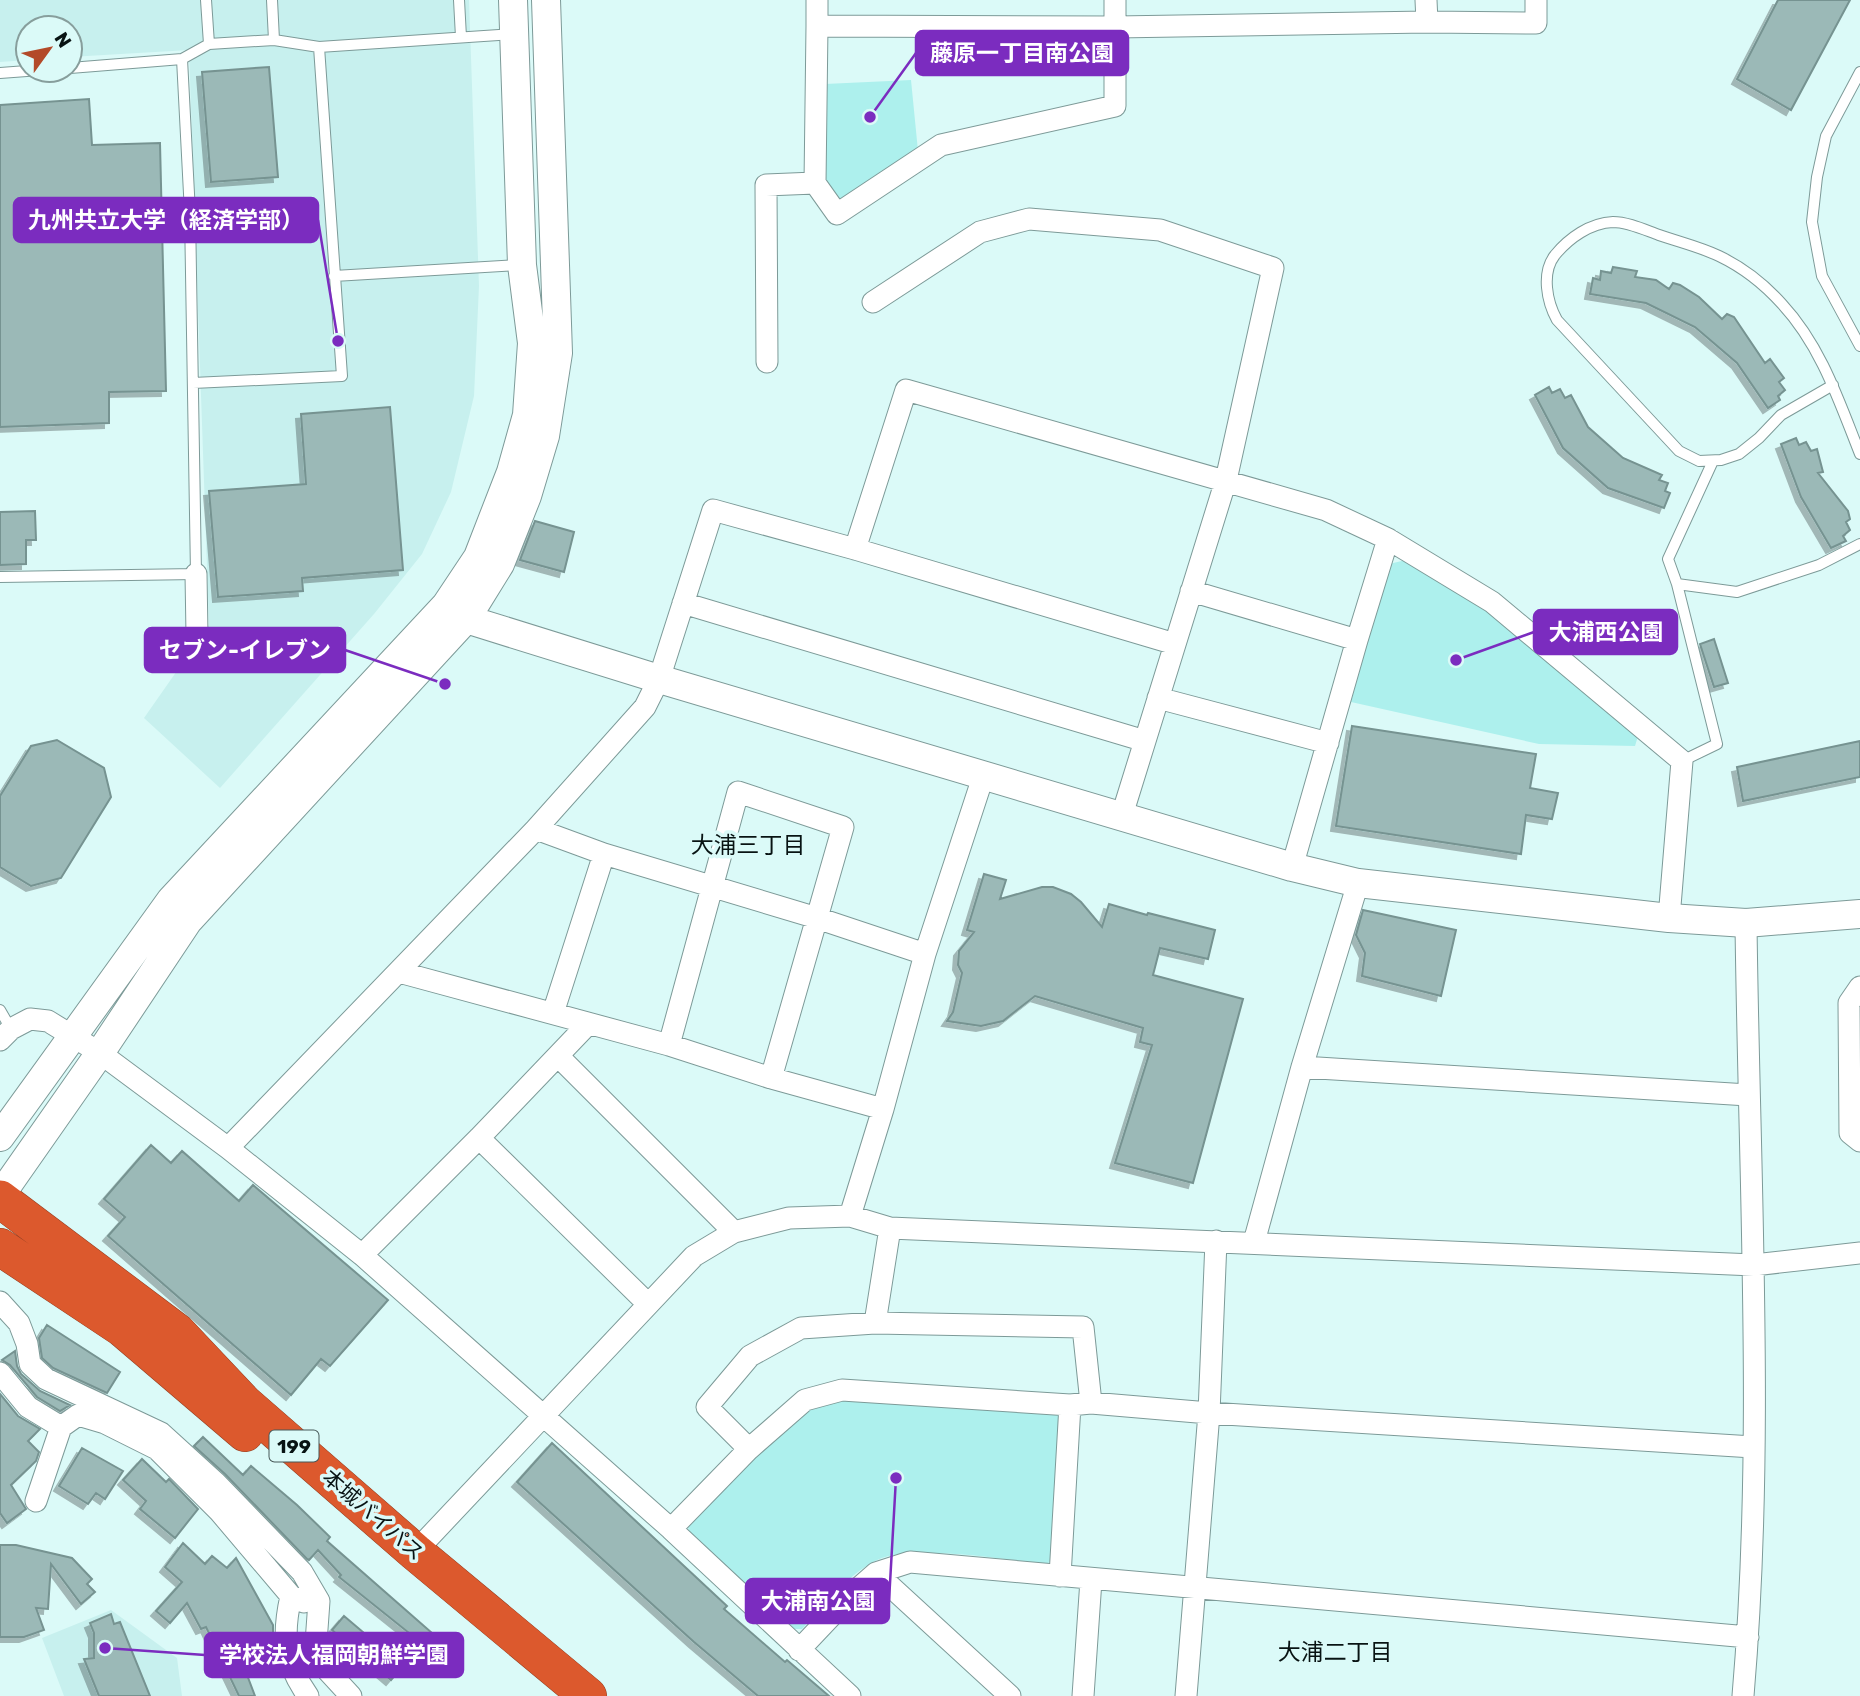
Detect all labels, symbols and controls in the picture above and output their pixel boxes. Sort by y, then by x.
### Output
north arrow [14,14,84,84]
text: N [49,28,76,52]
callout: 藤原一丁目南公園 [916,31,1128,75]
text: 藤原一丁目南公園 [930,39,1114,67]
callout: 九州共立大学（経済学部） [14,198,318,242]
text: 九州共立大学（経済学部） [28,206,304,234]
callout: 大浦西公園 [1534,610,1677,654]
text: 大浦西公園 [1549,618,1664,646]
callout: セブン-イレブン [145,628,345,672]
text: セブン-イレブン [159,636,331,664]
district label: 大浦三丁目 [691,831,806,859]
road number: 199 [270,1430,318,1462]
street label: 本城バイパス [318,1464,429,1565]
callout: 大浦南公園 [746,1579,889,1623]
text: 大浦南公園 [761,1587,876,1615]
callout: 学校法人福岡朝鮮学園 [205,1633,463,1677]
district label: 大浦二丁目 [1278,1638,1393,1666]
text: 学校法人福岡朝鮮学園 [219,1641,449,1669]

